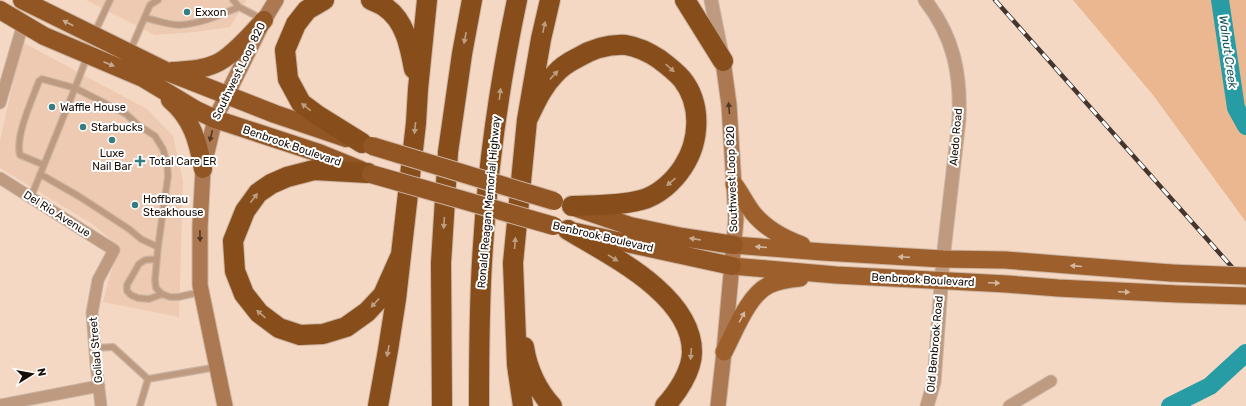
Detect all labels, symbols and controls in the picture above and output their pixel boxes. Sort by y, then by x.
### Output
place label: Exxon [195,6,226,19]
marker: Exxon [182,7,192,17]
water label: Walnut Creek [1216,15,1240,90]
one-way arrow [62,20,74,26]
street label: Southwest Loop 820 [210,20,268,122]
one-way arrow [542,21,548,33]
one-way arrow [461,32,467,44]
one-way arrow [103,61,115,67]
one-way arrow [665,63,675,72]
one-way arrow [550,70,559,80]
one-way arrow [497,88,503,100]
place label: Waffle House [60,101,126,114]
marker: Waffle House [47,102,57,112]
one-way arrow [300,102,311,111]
one-way arrow [726,102,732,114]
street label: Aledo Road [947,108,965,166]
street label: Ronald Reagan Memorial Highway [475,115,503,289]
place label: Starbucks [91,121,143,134]
marker: Starbucks [78,122,88,132]
one-way arrow [412,122,419,134]
street label: Benbrook Boulevard [241,123,343,169]
street label: Southwest Loop 820 [724,126,740,232]
one-way arrow [208,130,214,142]
marker: Luxe Nail Bar [107,135,117,145]
place label: Luxe Nail Bar [92,147,132,173]
marker: Total Care ER [134,155,146,167]
place label: Total Care ER [149,155,217,168]
one-way arrow [666,177,676,186]
street label: Del Rio Avenue [21,188,93,240]
place label: Hoffbrau Steakhouse [143,193,203,219]
one-way arrow [250,193,258,203]
marker: Hoffbrau Steakhouse [130,200,140,210]
one-way arrow [440,217,447,229]
street label: Benbrook Boulevard [551,219,655,255]
one-way arrow [197,230,203,243]
one-way arrow [689,236,701,242]
one-way arrow [512,237,518,249]
one-way arrow [755,244,767,250]
one-way arrow [898,253,910,260]
one-way arrow [608,254,619,262]
one-way arrow [1070,262,1082,269]
street label: Benbrook Boulevard [871,271,975,289]
one-way arrow [988,280,1000,287]
one-way arrow [1118,288,1130,295]
street label: Old Benbrook Road [924,295,946,393]
one-way arrow [371,298,380,308]
one-way arrow [256,310,267,319]
one-way arrow [739,312,745,323]
street label: Goliad Street [87,316,105,384]
one-way arrow [385,345,391,357]
one-way arrow [688,347,695,360]
north arrow [12,354,52,394]
text: N [34,367,48,377]

